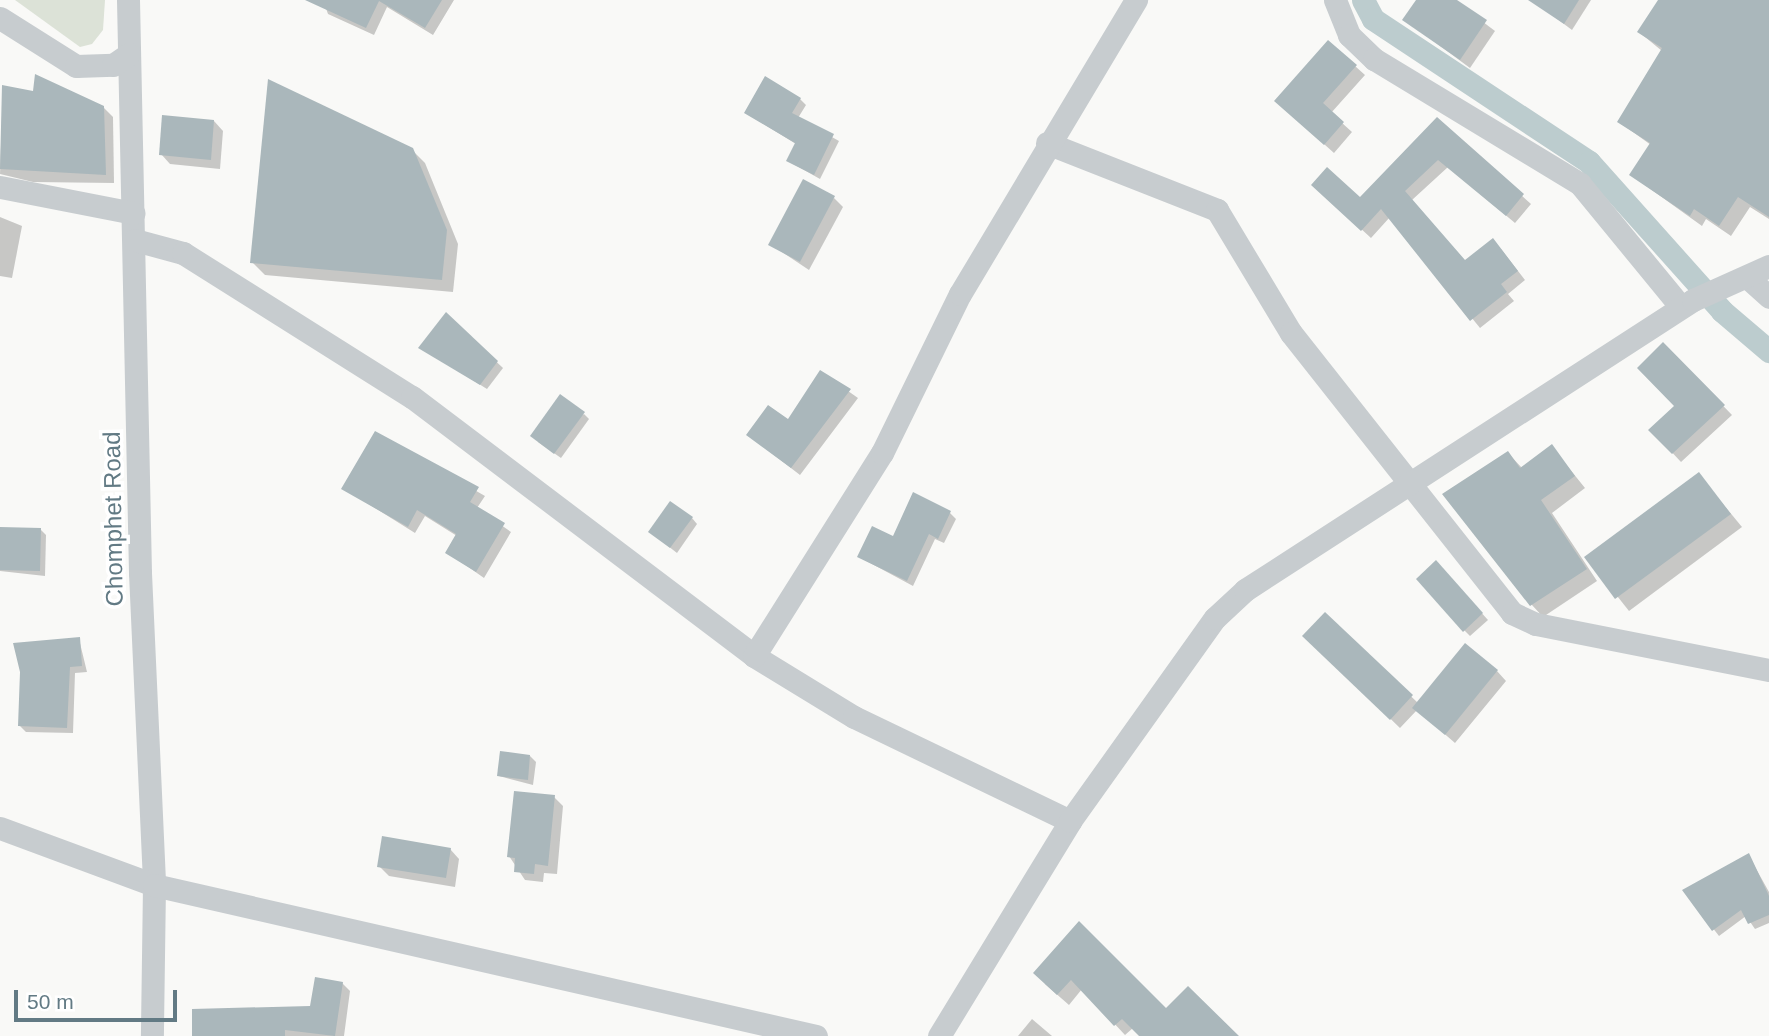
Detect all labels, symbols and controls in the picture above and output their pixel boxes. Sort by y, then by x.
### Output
street label: Chomphet Road [97,431,129,607]
scale bar [18,976,180,1020]
text: 50 m [27,990,74,1013]

